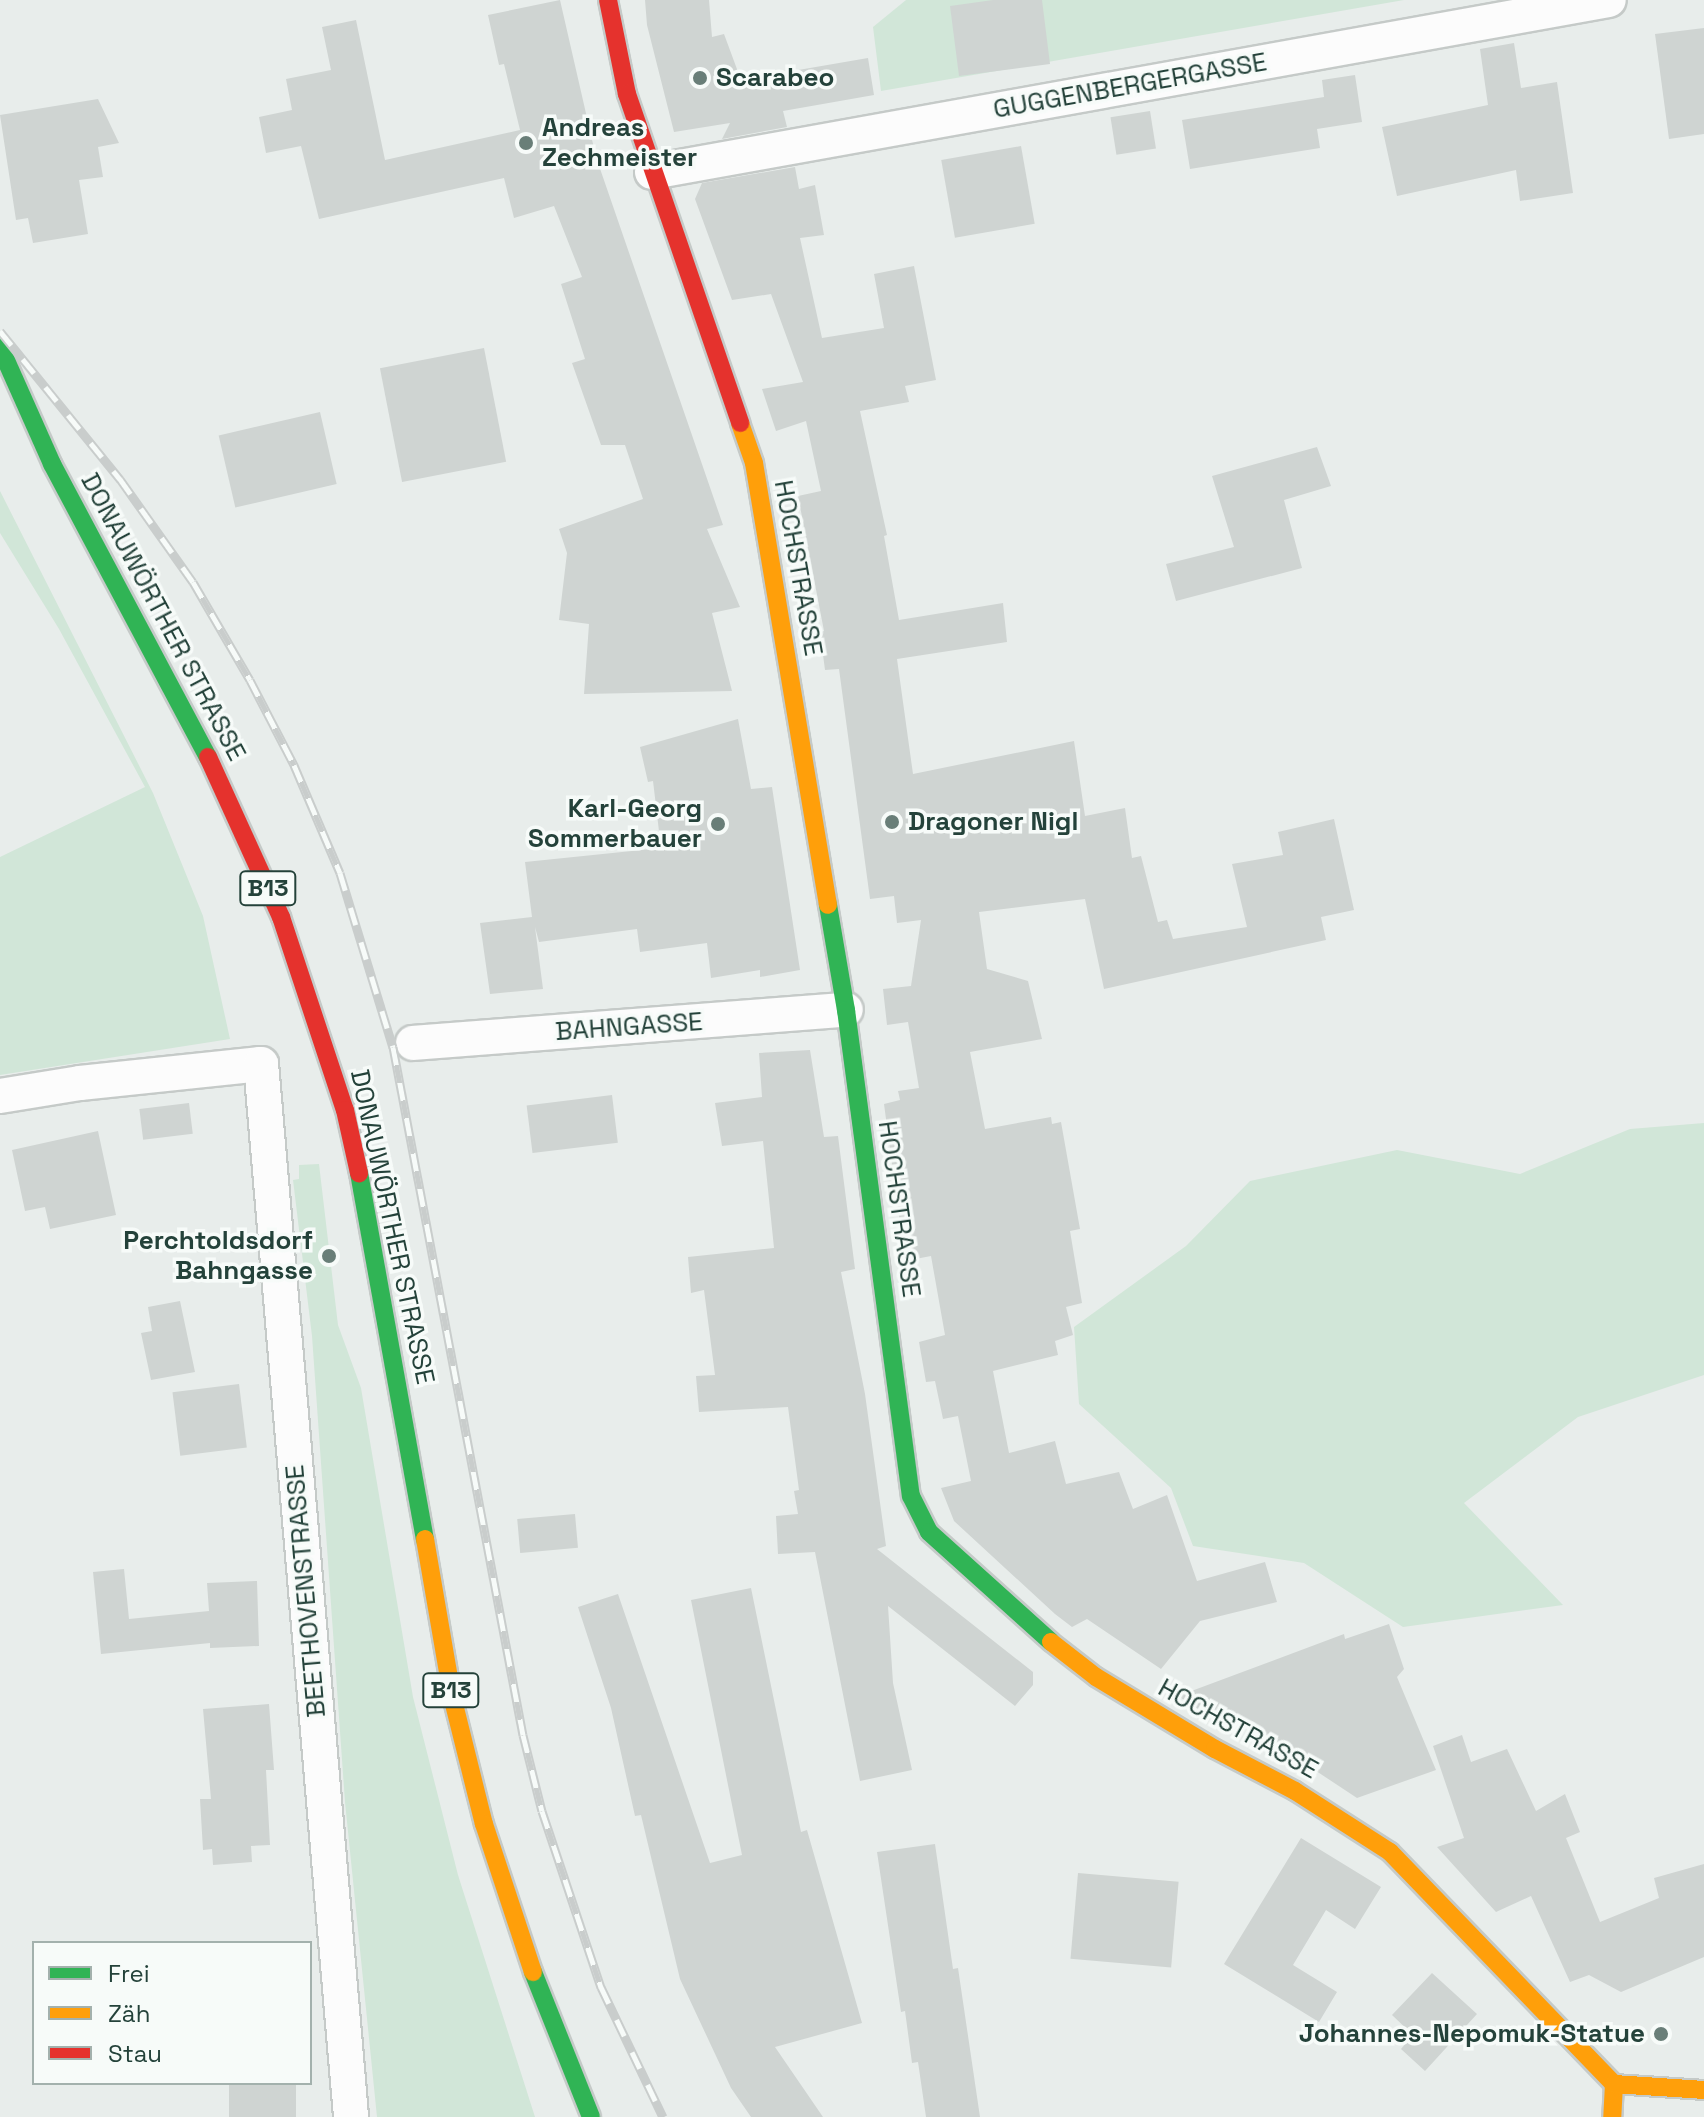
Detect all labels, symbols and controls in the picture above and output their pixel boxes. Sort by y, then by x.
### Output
street label: GUGGENBERGERGASSE [991,47,1269,125]
place label: Scarabeo [716,62,835,94]
marker: Scarabeo [691,69,709,87]
place label: Andreas Zechmeister [542,112,697,174]
marker: Andreas Zechmeister [517,134,535,152]
street label: DONAUWÖRTHER STRASSE [74,468,252,766]
street label: HOCHSTRASSE [767,478,829,658]
place label: Karl-Georg Sommerbauer [528,793,702,854]
place label: Dragoner Nigl [908,806,1078,838]
marker: Dragoner Nigl [883,813,901,831]
marker: Karl-Georg Sommerbauer [709,815,727,833]
road number: B13 [238,868,298,908]
street label: BAHNGASSE [554,1006,704,1048]
street label: DONAUWÖRTHER STRASSE [343,1067,441,1387]
street label: HOCHSTRASSE [871,1119,927,1299]
place label: Perchtoldsdorf Bahngasse [123,1225,313,1286]
marker: Perchtoldsdorf Bahngasse [320,1247,338,1265]
street label: BEETHOVENSTRASSE [279,1463,333,1719]
road number: B13 [421,1670,481,1710]
street label: HOCHSTRASSE [1153,1672,1323,1786]
legend [32,1941,312,2085]
text: Frei [108,1958,150,1989]
text: Zäh [108,1998,150,2029]
place label: Johannes-Nepomuk-Statue [1299,2018,1645,2050]
marker: Johannes-Nepomuk-Statue [1652,2025,1670,2043]
text: Stau [108,2038,162,2069]

